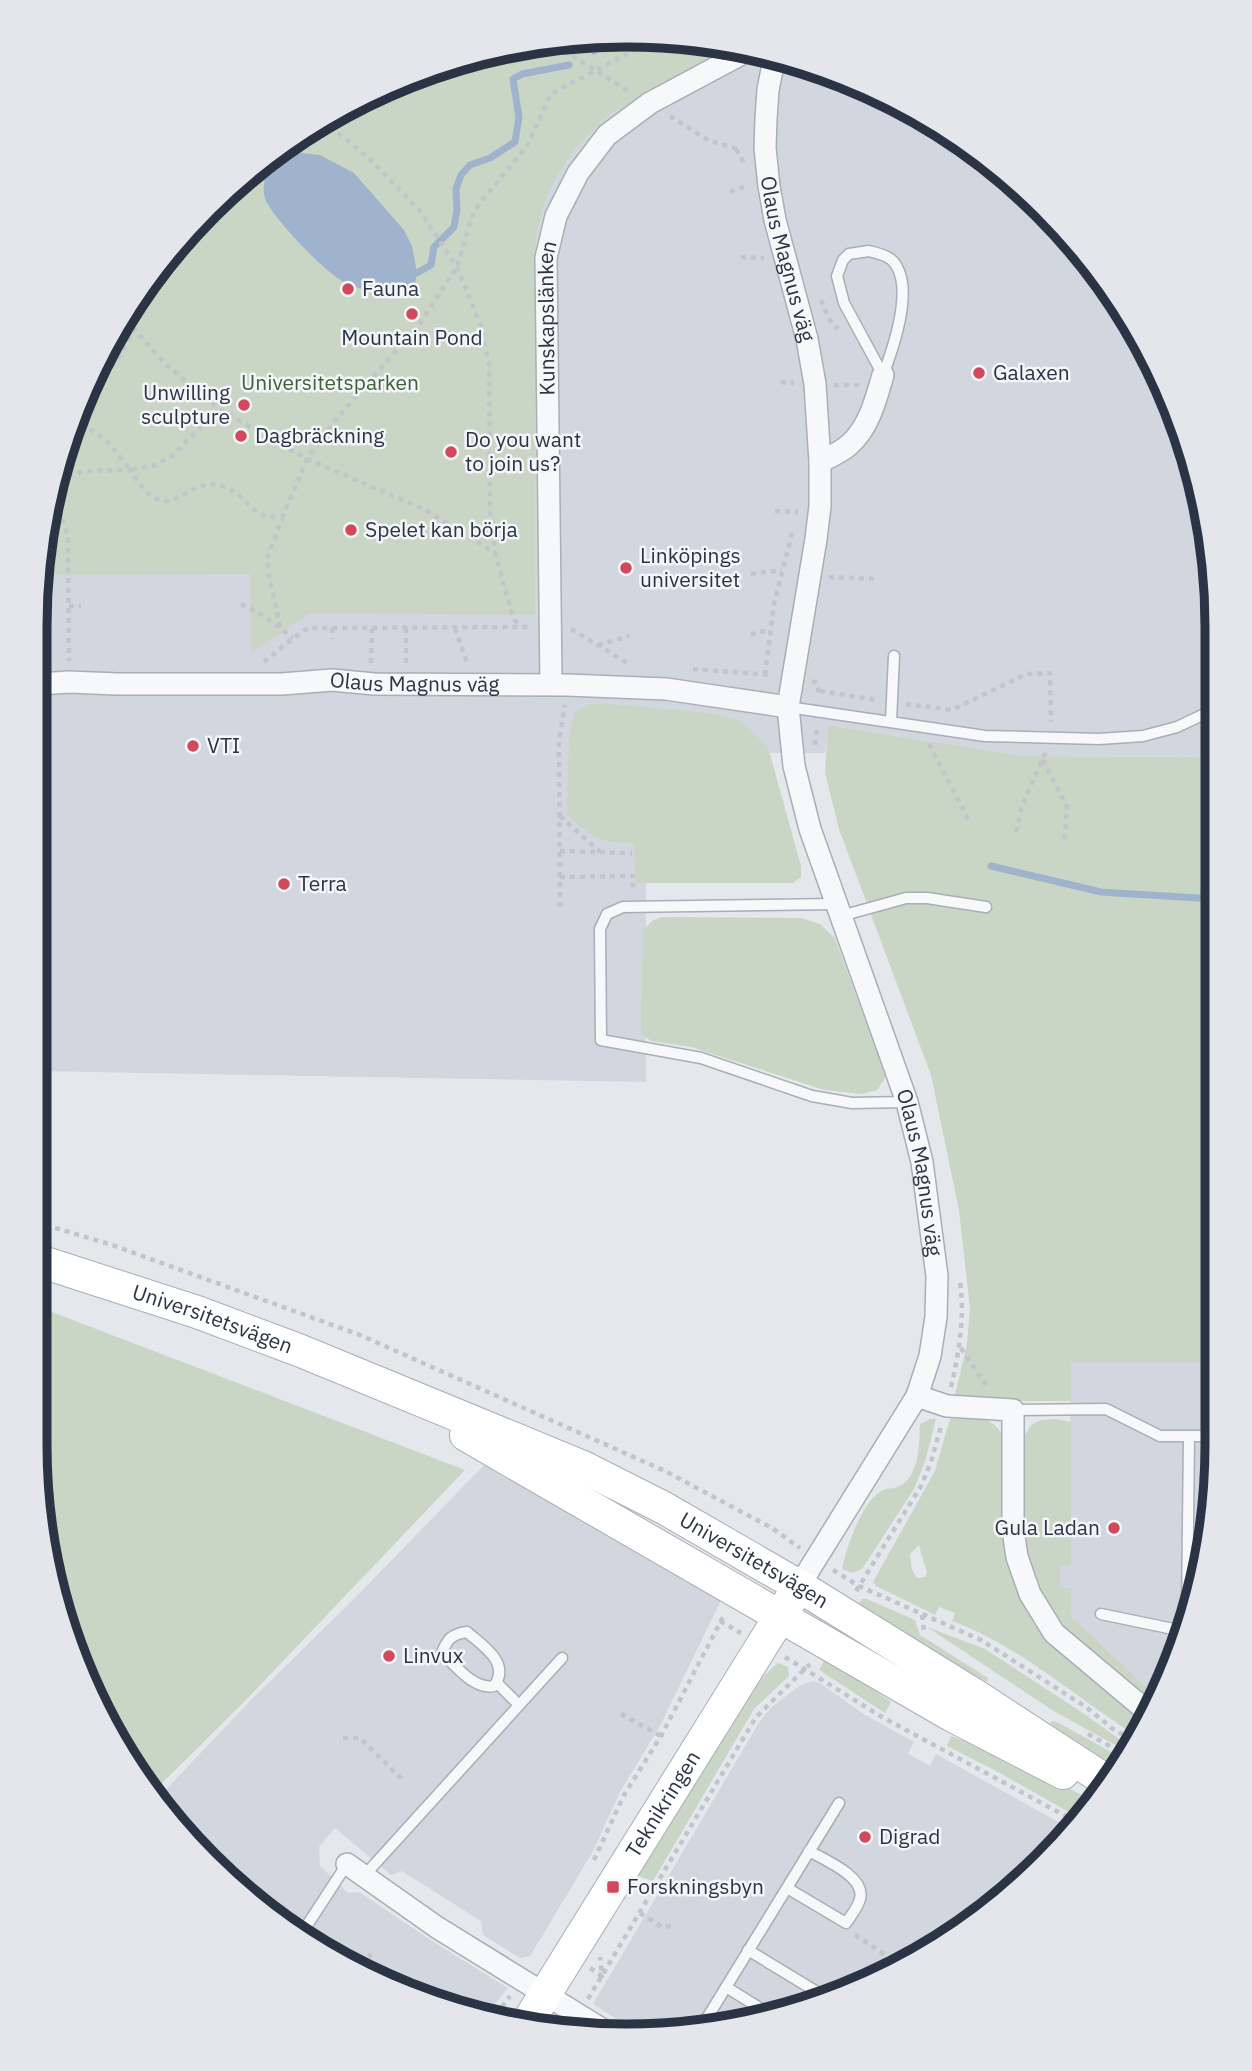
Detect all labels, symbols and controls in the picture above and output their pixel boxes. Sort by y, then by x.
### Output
street label: Olaus Magnus väg [755,175,822,345]
street label: Kunskapslänken [531,238,563,396]
place label: Fauna [362,274,419,302]
marker: Fauna [340,281,356,297]
marker: Mountain Pond [404,306,420,322]
place label: Mountain Pond [341,323,483,351]
place label: Galaxen [993,358,1070,386]
marker: Galaxen [971,365,987,381]
park label: Universitetsparken [241,368,419,396]
place label: Unwilling sculpture [141,378,230,430]
marker: Unwilling sculpture [236,397,252,413]
place label: Dagbräckning [255,421,384,449]
place label: Do you want to join us? [465,425,581,477]
marker: Dagbräckning [233,428,249,444]
marker: Do you want to join us? [443,444,459,460]
place label: Spelet kan börja [365,515,518,543]
marker: Spelet kan börja [343,522,359,538]
place label: Linköpings universitet [640,541,741,593]
marker: Linköpings universitet [618,560,634,576]
street label: Olaus Magnus väg [329,665,500,698]
place label: VTI [207,731,240,759]
marker: VTI [185,738,201,754]
place label: Terra [298,869,347,897]
marker: Terra [276,876,292,892]
street label: Olaus Magnus väg [890,1085,949,1258]
street label: Universitetsvägen [129,1277,297,1360]
street label: Universitetsvägen [675,1505,834,1614]
place label: Gula Ladan [995,1513,1100,1541]
marker: Gula Ladan [1106,1520,1122,1536]
place label: Linvux [403,1641,464,1669]
marker: Linvux [381,1648,397,1664]
street label: Teknikringen [619,1745,706,1863]
place label: Digrad [879,1822,940,1850]
marker: Digrad [857,1829,873,1845]
place label: Forskningsbyn [627,1872,764,1900]
marker: Forskningsbyn [605,1879,621,1895]

